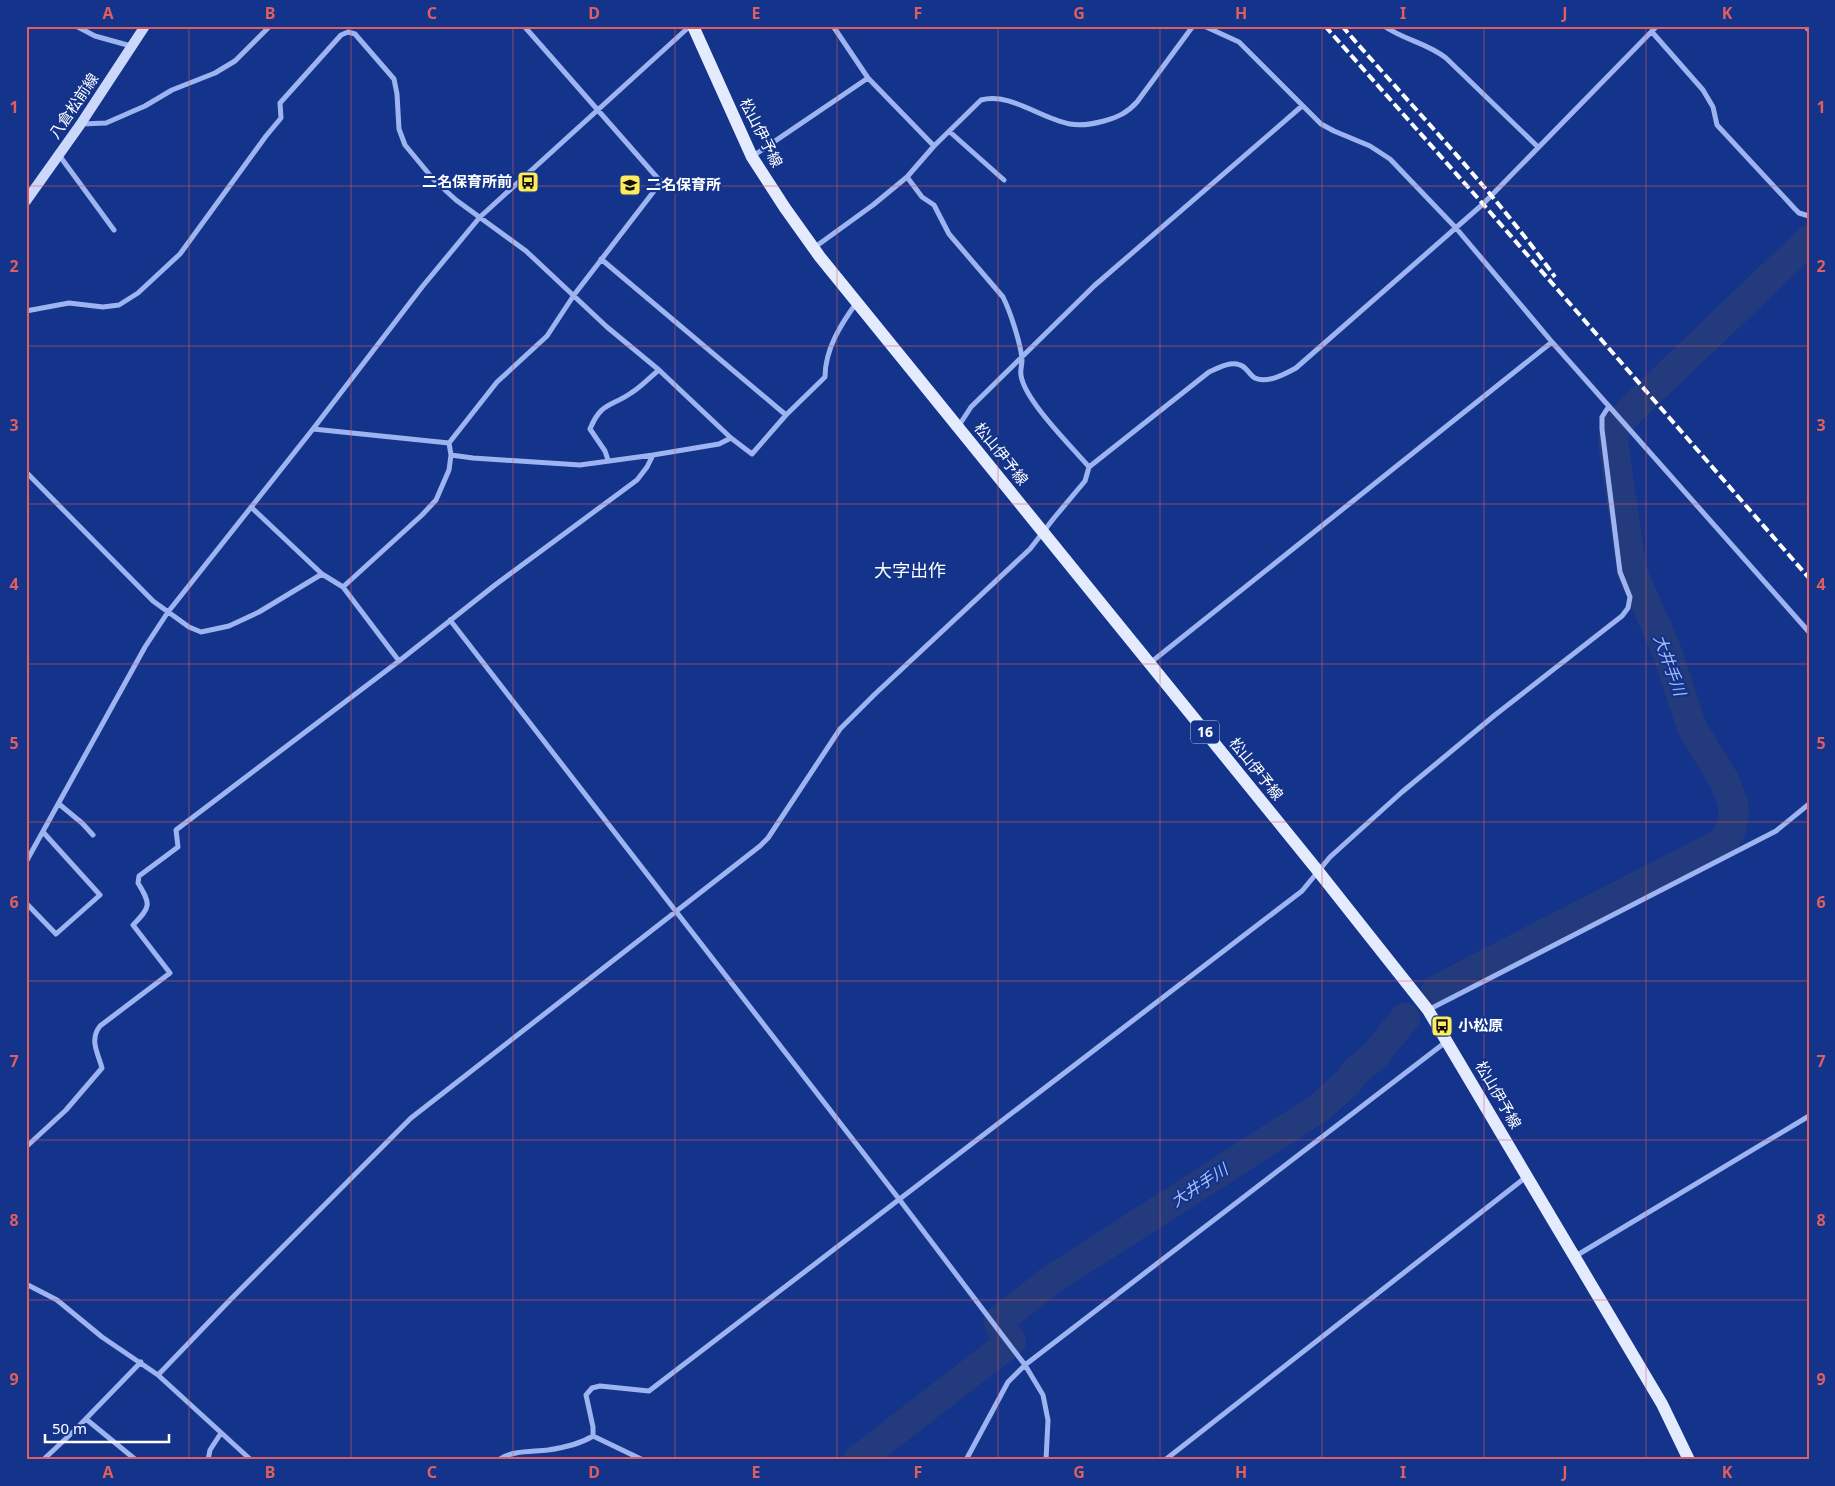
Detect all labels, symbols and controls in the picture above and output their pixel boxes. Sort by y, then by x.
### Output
text: A [102,2,114,24]
text: B [265,2,275,24]
text: C [427,2,437,24]
text: D [588,2,600,24]
text: E [752,2,761,24]
text: F [914,2,922,24]
text: G [1073,2,1085,24]
text: H [1235,2,1247,24]
text: I [1400,2,1406,24]
text: J [1560,2,1568,24]
text: K [1722,2,1733,24]
street label: 八倉松前線 [44,69,102,142]
street label: 松山伊予線 [736,95,788,171]
text: 1 [9,96,19,118]
text: 1 [1816,96,1826,118]
bus stop icon: 二名保育所前 [516,170,540,194]
place label: 二名保育所前 [422,171,512,191]
school or university icon: 二名保育所 [618,173,642,197]
place label: 二名保育所 [646,174,721,194]
text: 2 [9,255,19,277]
text: 2 [1816,255,1826,277]
text: 3 [9,414,19,436]
text: 3 [1816,414,1826,436]
street label: 松山伊予線 [970,418,1033,489]
district label: 大字出作 [874,558,946,582]
text: 4 [9,573,19,595]
text: 4 [1816,573,1826,595]
water label: 大井手川 [1649,631,1692,701]
road number: 16 [1191,720,1219,744]
text: 5 [9,732,19,754]
text: 5 [1816,732,1826,754]
street label: 松山伊予線 [1225,733,1288,804]
text: 6 [9,891,19,913]
text: 6 [1816,891,1826,913]
bus stop icon: 小松原 [1430,1014,1454,1038]
place label: 小松原 [1458,1015,1503,1035]
text: 7 [9,1050,19,1072]
text: 7 [1816,1050,1826,1072]
street label: 松山伊予線 [1471,1057,1526,1132]
water label: 大井手川 [1166,1157,1233,1212]
text: 8 [9,1209,19,1231]
text: 8 [1816,1209,1826,1231]
text: 9 [9,1368,19,1390]
text: 9 [1816,1368,1826,1390]
scale bar [45,1411,169,1443]
text: 50 m [52,1418,87,1438]
text: A [102,1461,114,1483]
text: B [265,1461,275,1483]
text: C [427,1461,437,1483]
text: D [588,1461,600,1483]
text: E [752,1461,761,1483]
text: F [914,1461,922,1483]
text: G [1073,1461,1085,1483]
text: H [1235,1461,1247,1483]
text: I [1400,1461,1406,1483]
text: J [1560,1461,1568,1483]
text: K [1722,1461,1733,1483]

